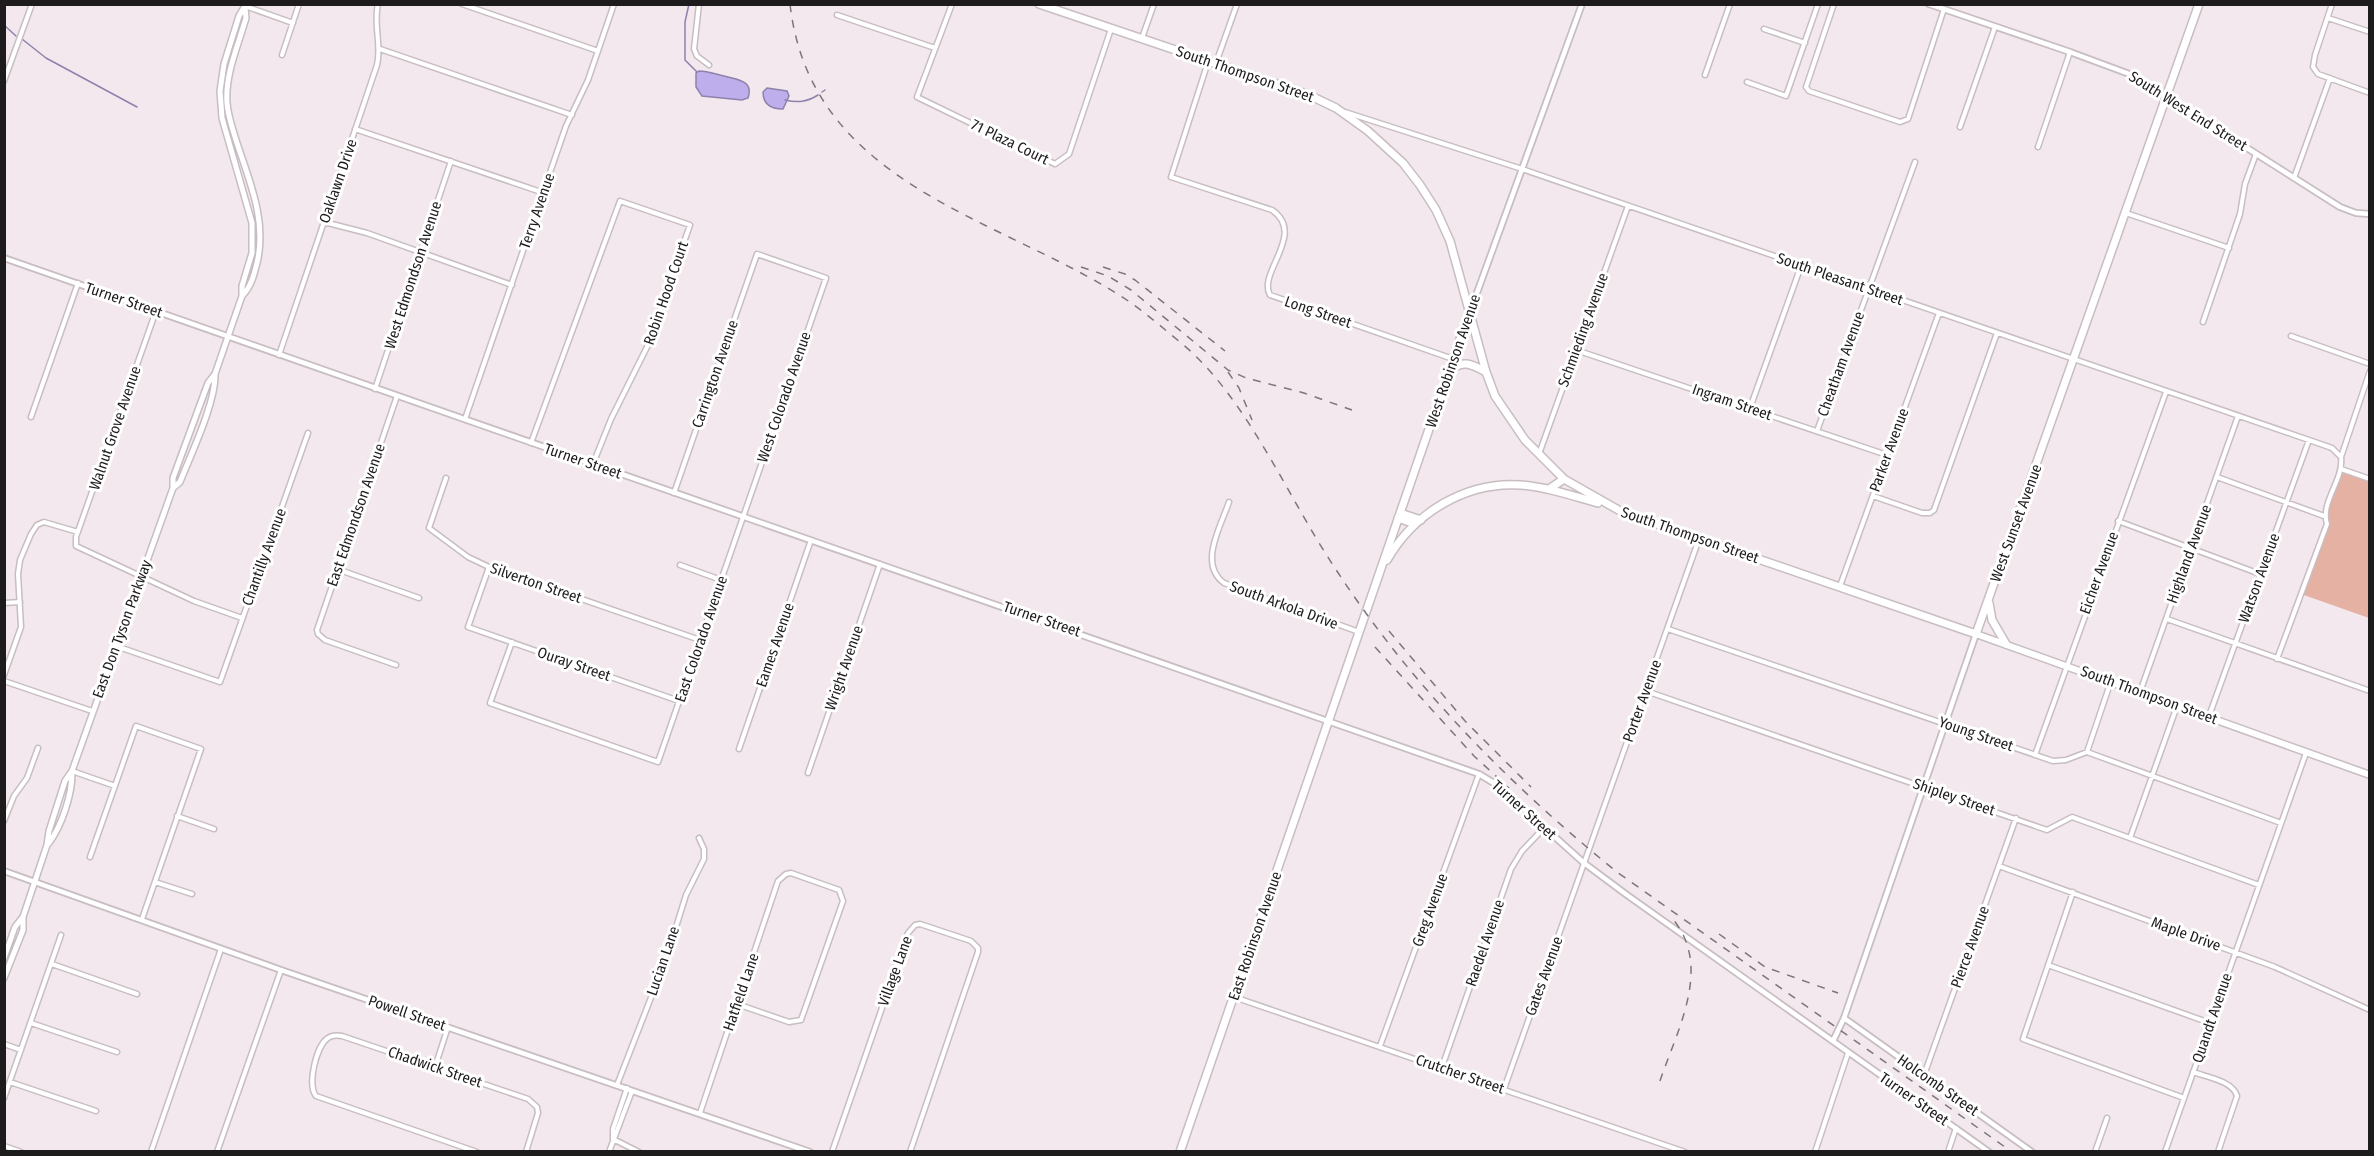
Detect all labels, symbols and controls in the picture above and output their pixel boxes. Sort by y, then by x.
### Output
street label: South Thompson Street [1174,42,1316,106]
street label: South West End Street [2126,67,2251,155]
street label: 71 Plaza Court [968,115,1052,169]
street label: Oaklawn Drive [315,137,361,225]
street label: Terry Avenue [516,171,558,251]
street label: West Edmondson Avenue [381,199,445,351]
street label: Robin Hood Court [640,239,692,347]
street label: South Pleasant Street [1774,249,1906,309]
street label: Schmieding Avenue [1554,271,1612,389]
street label: Turner Street [83,278,165,322]
street label: Long Street [1282,292,1354,332]
street label: West Robinson Avenue [1422,292,1484,430]
street label: Cheatham Avenue [1814,309,1868,419]
street label: Carrington Avenue [688,318,742,430]
street label: West Colorado Avenue [753,329,815,465]
street label: Walnut Grove Avenue [85,364,145,492]
street label: Ingram Street [1690,380,1774,424]
street label: Parker Avenue [1866,406,1912,494]
street label: Turner Street [542,439,624,483]
street label: East Edmondson Avenue [323,441,389,589]
street label: West Sunset Avenue [1986,462,2046,584]
street label: Highland Avenue [2163,502,2215,606]
street label: South Thompson Street [1619,503,1761,567]
street label: Chantilly Avenue [238,506,290,608]
street label: Eicher Avenue [2076,529,2122,617]
street label: Watson Avenue [2234,531,2284,625]
street label: East Don Tyson Parkway [89,557,155,701]
street label: Silverton Street [488,559,584,607]
street label: East Colorado Avenue [671,573,731,705]
street label: South Arkola Drive [1227,577,1341,633]
street label: Turner Street [1001,597,1083,641]
street label: Eames Avenue [752,600,798,690]
street label: Wright Avenue [821,623,867,713]
street label: Ouray Street [535,643,613,685]
street label: Porter Avenue [1619,657,1665,745]
street label: South Thompson Street [2078,662,2220,728]
street label: Young Street [1936,713,2016,755]
street label: Shipley Street [1911,775,1997,819]
street label: Turner Street [1488,776,1560,844]
street label: East Robinson Avenue [1224,869,1286,1003]
street label: Greg Avenue [1408,871,1452,949]
street label: Raedel Avenue [1462,897,1508,989]
street label: Pierce Avenue [1947,904,1993,990]
street label: Maple Drive [2149,913,2223,955]
street label: Lucian Lane [643,924,683,998]
street label: Village Lane [874,933,916,1009]
street label: Gates Avenue [1521,934,1567,1018]
street label: Hatfield Lane [719,951,763,1033]
street label: Quandt Avenue [2188,971,2236,1065]
street label: Powell Street [366,991,448,1035]
street label: Chadwick Street [386,1043,484,1092]
street label: Crutcher Street [1413,1050,1507,1098]
street label: Holcomb Street [1894,1050,1982,1120]
street label: Turner Street [1876,1069,1952,1129]

